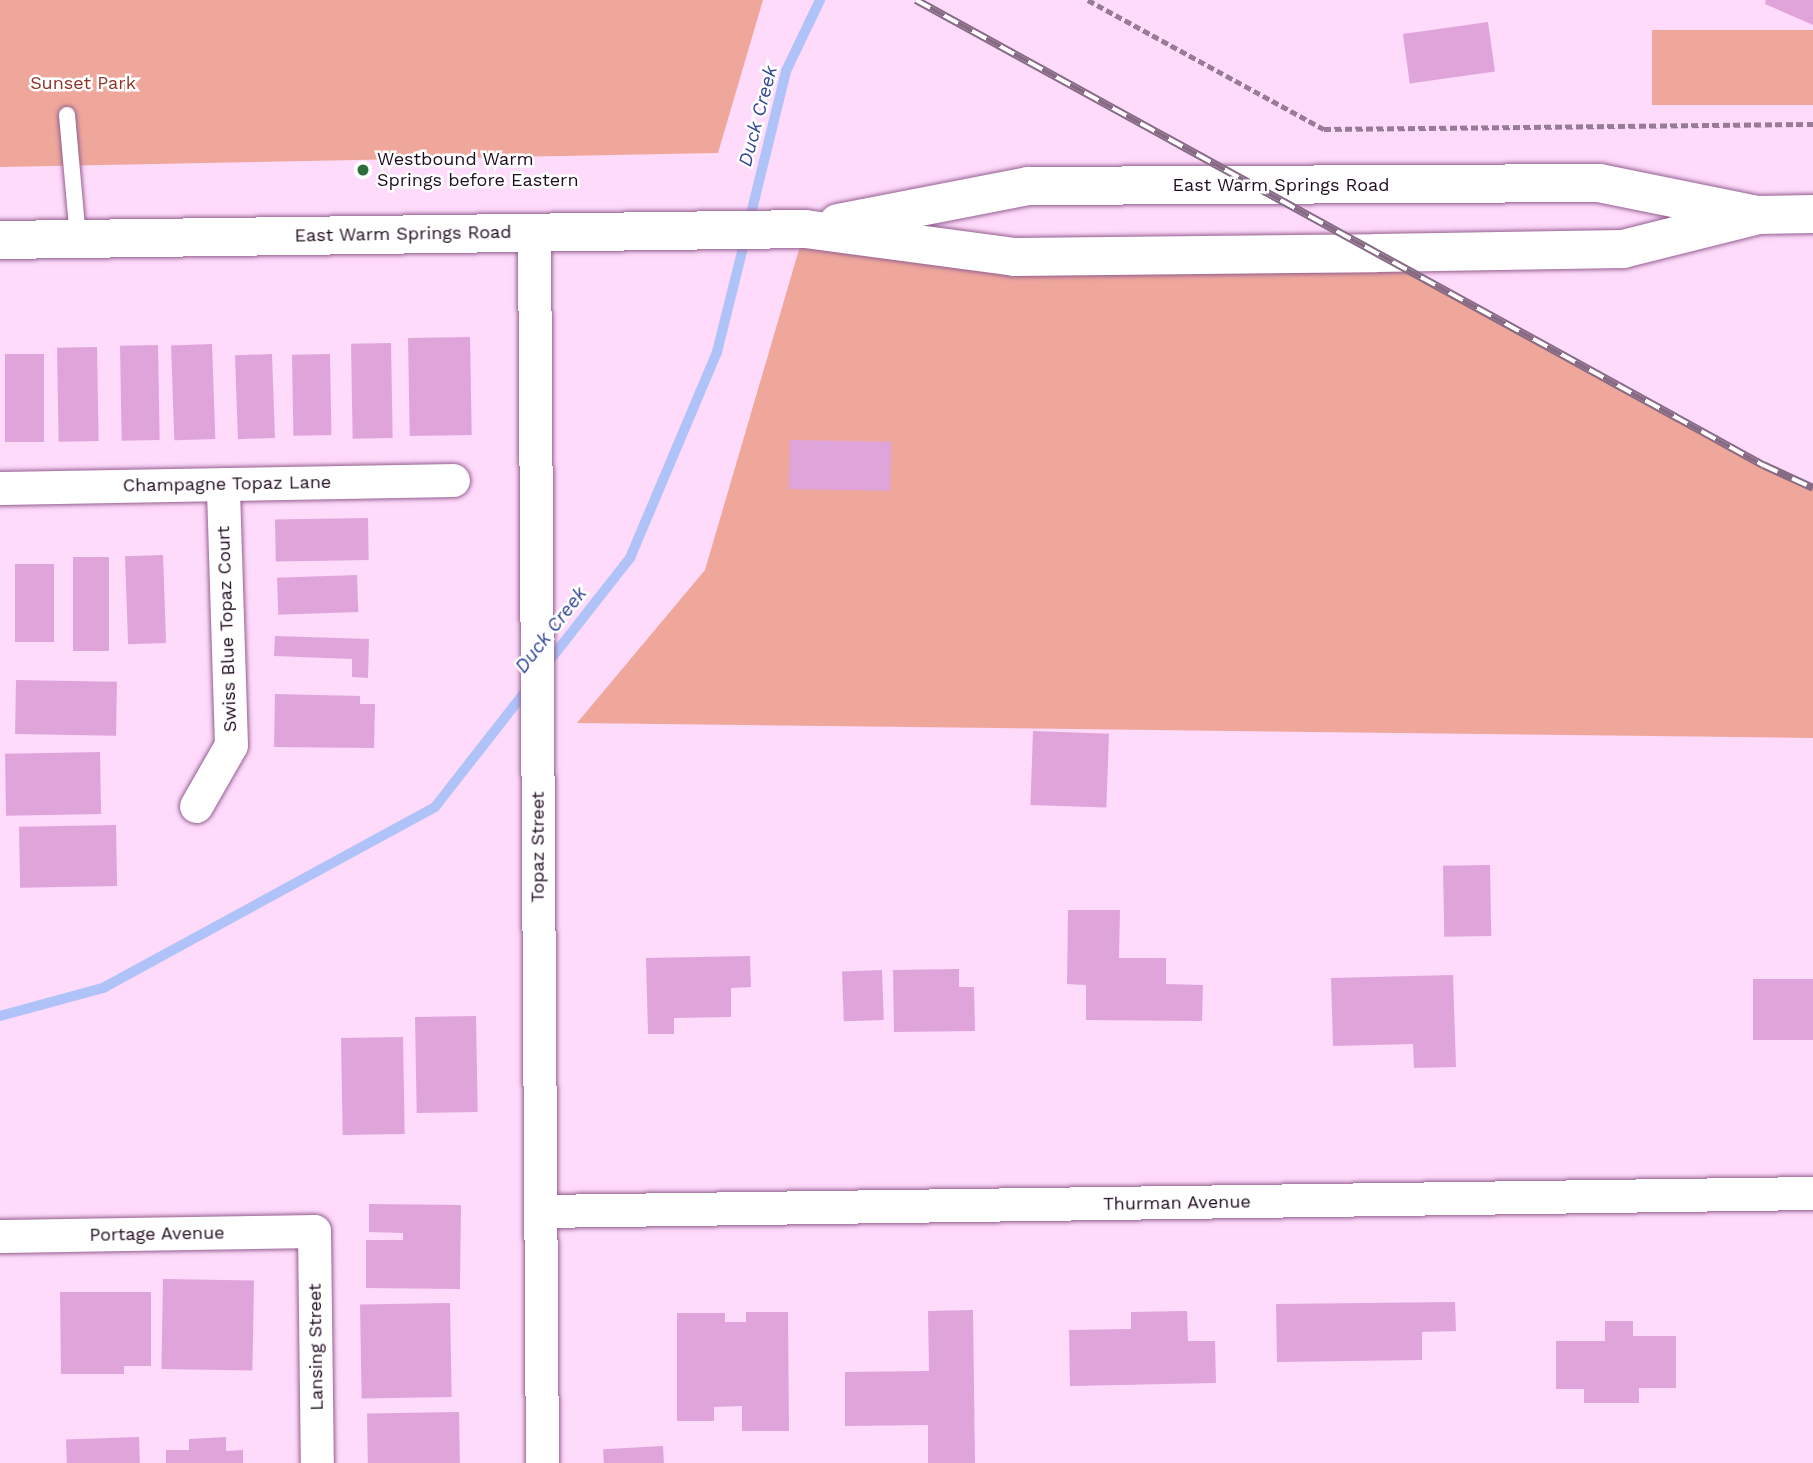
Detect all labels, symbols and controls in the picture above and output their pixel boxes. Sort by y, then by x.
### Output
water label: Duck Creek [734,63,782,169]
park label: Sunset Park [30,72,136,94]
place label: Westbound Warm Springs before Eastern [377,149,579,192]
marker: Westbound Warm Springs before Eastern [355,162,371,178]
street label: East Warm Springs Road [1172,174,1390,196]
street label: East Warm Springs Road [294,221,512,247]
street label: Champagne Topaz Lane [122,471,332,497]
street label: Swiss Blue Topaz Court [213,525,241,733]
water label: Duck Creek [510,582,592,678]
street label: Topaz Street [527,791,549,903]
street label: Thurman Avenue [1103,1191,1251,1215]
street label: Portage Avenue [89,1222,225,1246]
street label: Lansing Street [304,1283,328,1411]

